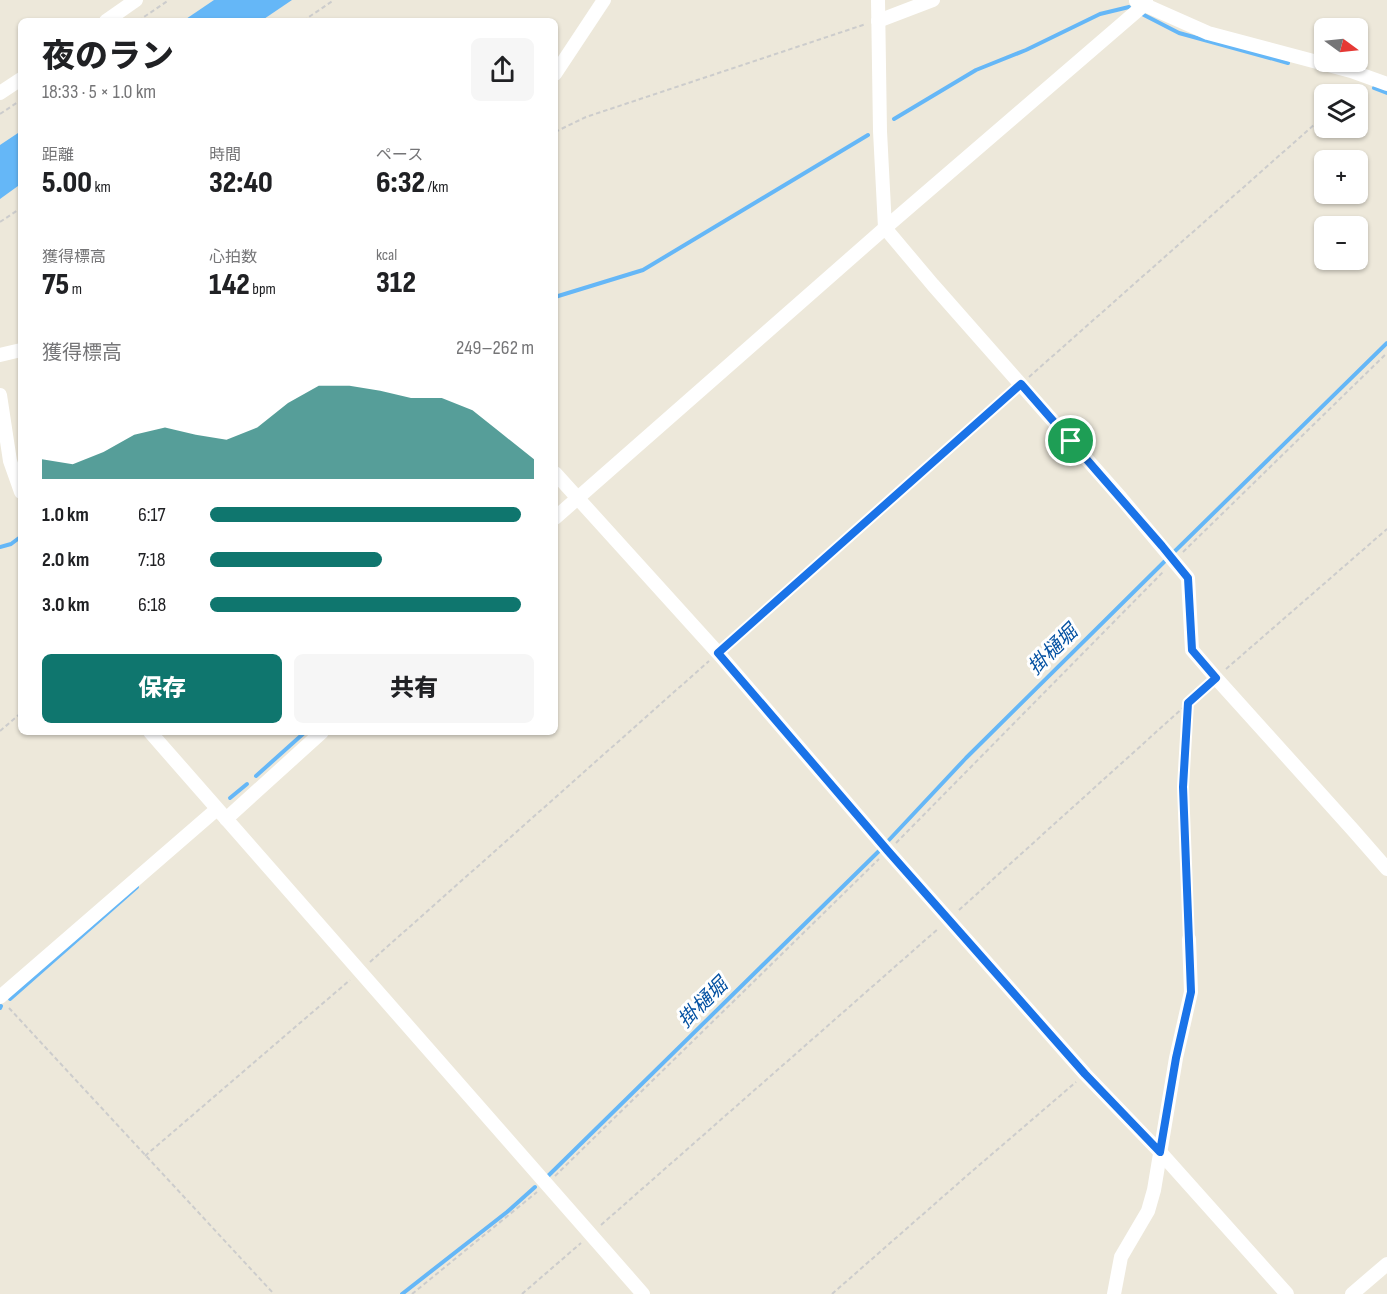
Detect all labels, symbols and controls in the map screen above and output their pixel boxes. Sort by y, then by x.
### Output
north arrow [1314,18,1368,72]
map controls [1314,18,1368,270]
text: 夜のラン [42,37,174,77]
button: share [471,38,534,101]
text: 18:33 · 5 × 1.0 km [42,80,156,104]
button: layers [1314,84,1368,138]
text: 距離 [42,146,74,165]
text: 時間 [209,146,241,165]
text: ペース [376,146,423,165]
button: + [1314,150,1368,204]
text: 5.00 [42,165,92,201]
text: 32:40 [209,165,273,201]
text: 6:32 [376,165,425,201]
text: km [92,178,111,197]
text: /km [425,178,448,197]
button: − [1314,216,1368,270]
text: kcal [376,246,397,265]
text: 獲得標高 [42,248,106,267]
text: 心拍数 [209,248,257,267]
text: 312 [376,265,416,301]
text: 75 [42,267,69,303]
text: 142 [209,267,250,303]
text: m [69,280,82,299]
text: bpm [250,280,276,299]
text: 249–262 m [456,336,534,360]
text: 獲得標高 [42,341,122,365]
pin [1045,415,1096,466]
icon: arrive [1054,424,1087,457]
text: 1.0 km [42,503,89,527]
text: 6:17 [138,503,166,527]
text: 2.0 km [42,548,89,572]
text: 7:18 [138,548,165,572]
text: 3.0 km [42,593,89,617]
text: 6:18 [138,593,166,617]
water label: 掛樋堀 [1023,618,1085,680]
button: 保存 [42,654,282,723]
button: 共有 [294,654,534,723]
water label: 掛樋堀 [673,971,735,1033]

